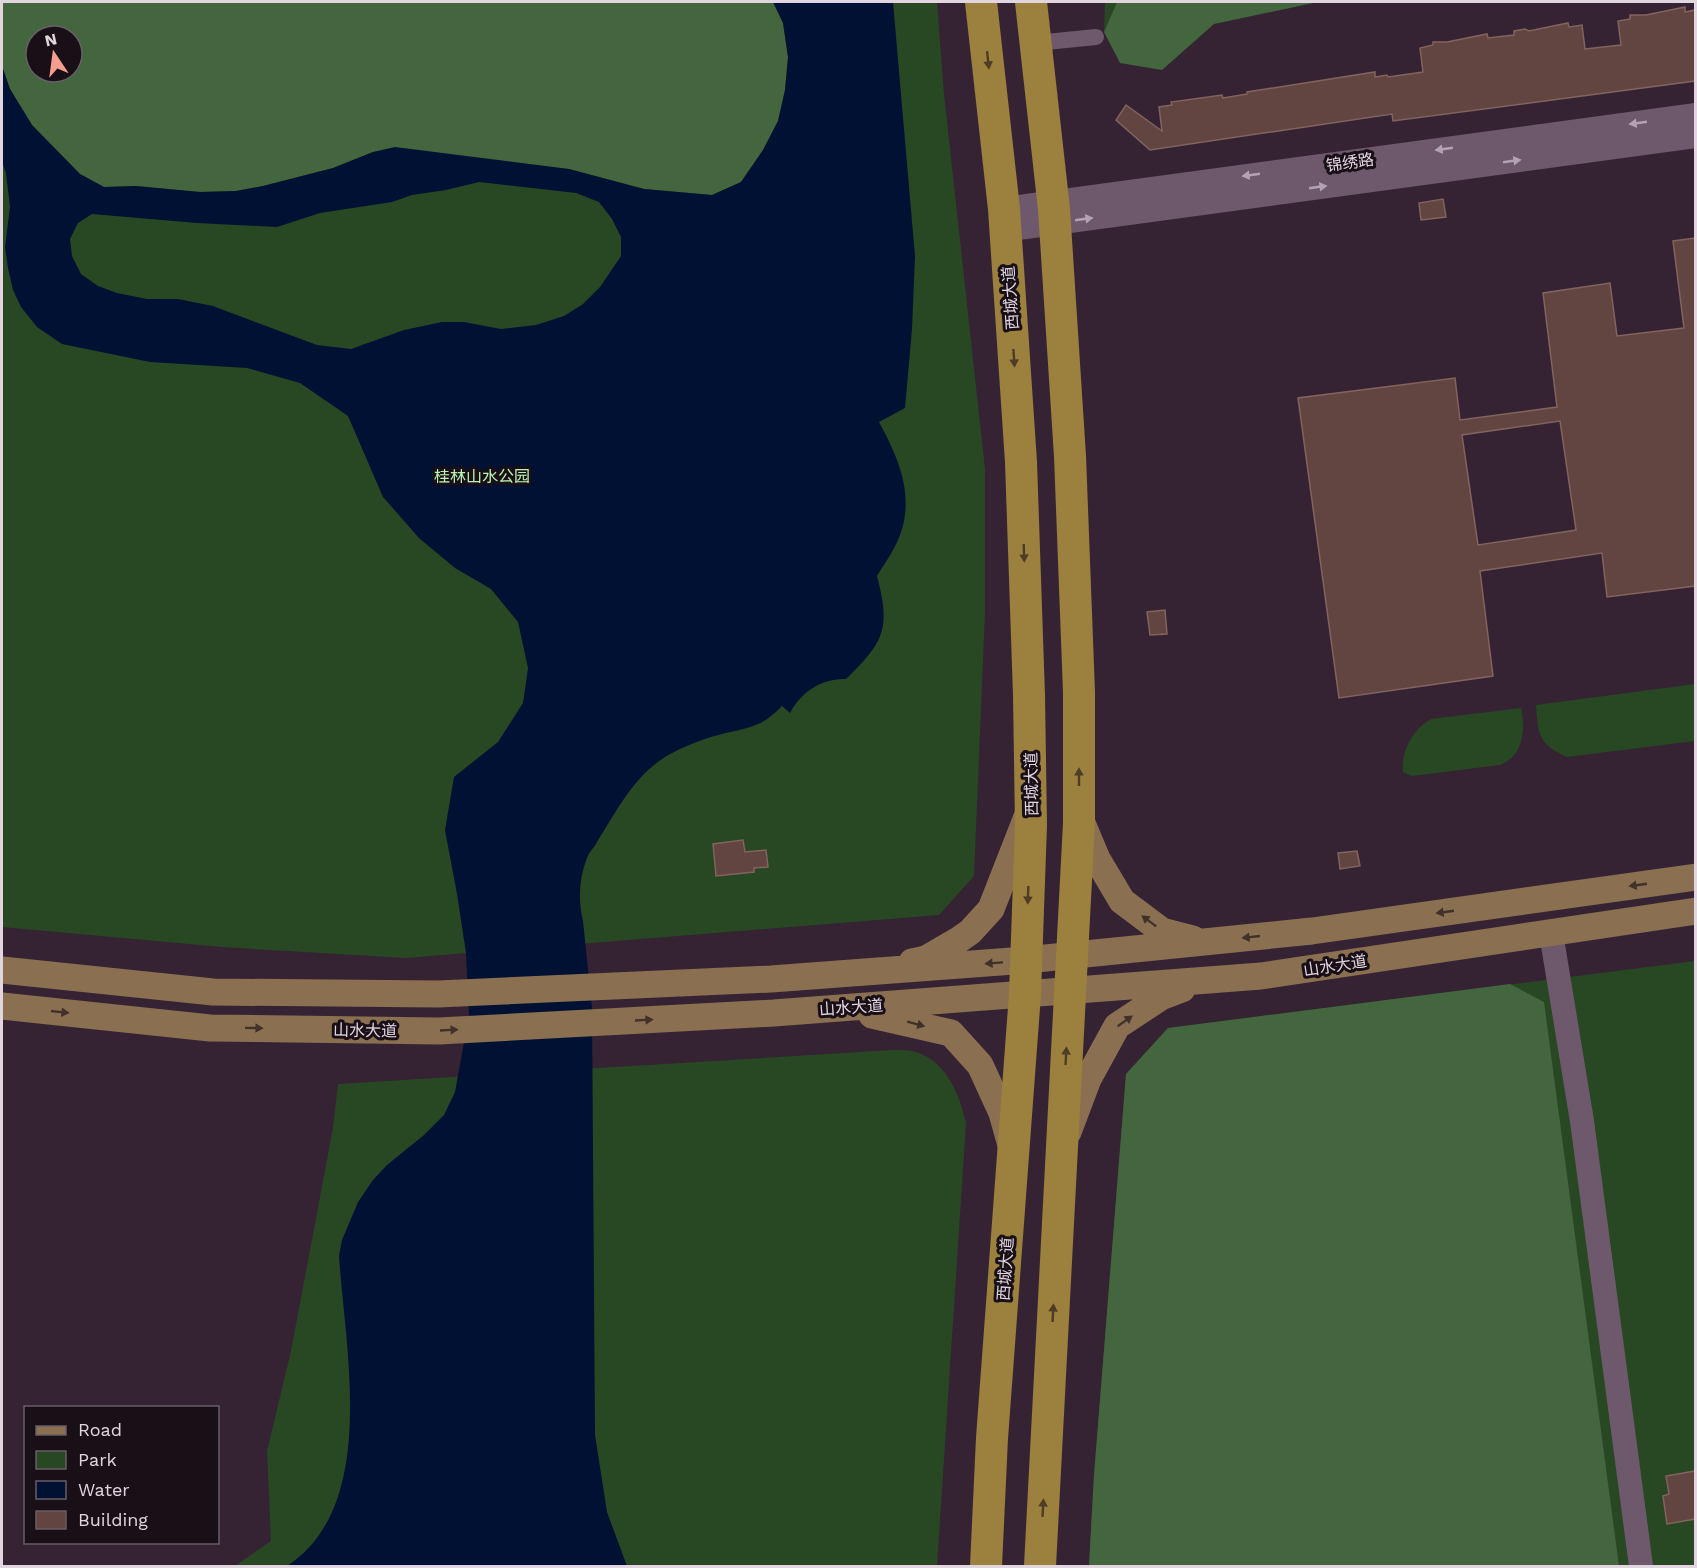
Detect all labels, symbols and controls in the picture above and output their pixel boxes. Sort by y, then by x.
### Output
north arrow [24,24,84,84]
text: N [43,29,59,50]
one-way arrow [983,50,992,69]
one-way arrow [1628,118,1647,128]
one-way arrow [1435,145,1454,154]
street label: 锦绣路 [1325,150,1375,175]
one-way arrow [1502,157,1521,166]
one-way arrow [1241,171,1260,180]
one-way arrow [1309,183,1328,192]
one-way arrow [1074,214,1093,224]
street label: 西城大道 [999,265,1022,331]
one-way arrow [1009,349,1019,368]
park label: 桂林山水公园 [434,467,530,486]
one-way arrow [1020,544,1029,563]
street label: 西城大道 [1021,752,1042,816]
one-way arrow [1074,768,1084,787]
one-way arrow [1628,880,1647,889]
one-way arrow [1024,885,1033,904]
one-way arrow [1435,908,1454,917]
one-way arrow [1142,916,1157,928]
one-way arrow [1242,932,1261,942]
street label: 山水大道 [1302,951,1368,980]
one-way arrow [985,958,1004,967]
street label: 山水大道 [818,996,884,1019]
one-way arrow [50,1007,69,1017]
one-way arrow [634,1015,653,1024]
one-way arrow [1116,1015,1132,1027]
street label: 山水大道 [333,1020,397,1041]
one-way arrow [907,1020,925,1029]
one-way arrow [244,1024,263,1033]
one-way arrow [439,1025,458,1035]
one-way arrow [1062,1046,1071,1065]
street label: 西城大道 [994,1236,1017,1302]
one-way arrow [1049,1304,1058,1323]
legend [24,1406,219,1544]
text: Road [78,1419,122,1440]
text: Park [78,1449,117,1470]
text: Water [78,1479,130,1500]
one-way arrow [1039,1499,1048,1518]
text: Building [78,1509,148,1530]

